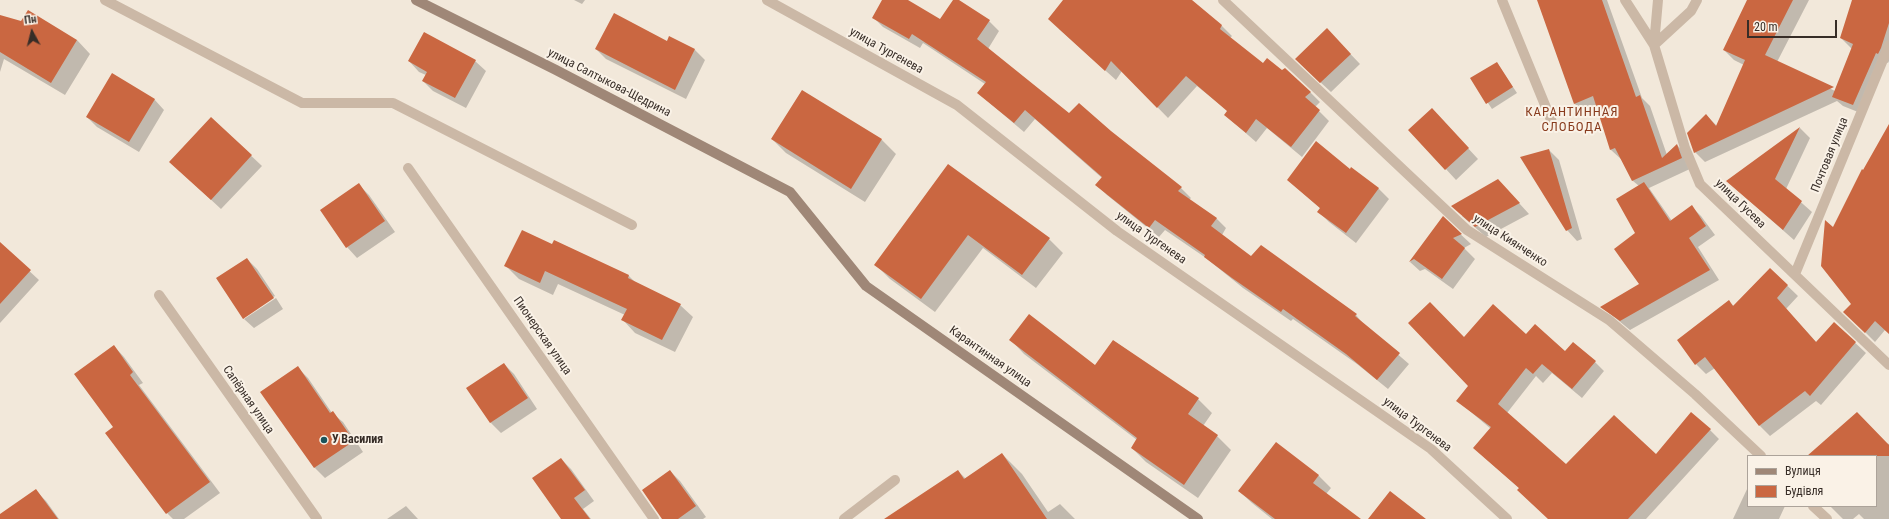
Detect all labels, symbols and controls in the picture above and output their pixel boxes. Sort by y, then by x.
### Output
north arrow [12,12,52,52]
text: Пн [24,12,37,27]
scale bar [1749,12,1839,38]
text: 20 m [1754,20,1778,34]
street label: улица Тургенева [847,25,925,77]
street label: улица Салтыкова-Щедрина [545,46,673,120]
district label: КАРАНТИННАЯ СЛОБОДА [1525,105,1619,136]
street label: Почтовая улица [1808,115,1852,195]
street label: улица Гусева [1712,176,1768,232]
street label: улица Тургенева [1113,209,1189,267]
street label: улица Киянченко [1470,212,1550,270]
street label: Пионерская улица [510,294,574,378]
street label: Карантинная улица [946,323,1034,391]
street label: Сапёрная улица [219,363,277,437]
street label: улица Тургенева [1380,395,1454,455]
place label: У Василия [332,433,383,447]
marker: У Василия [319,435,329,445]
legend [1747,455,1877,507]
text: Вулиця [1785,464,1821,478]
text: Будівля [1785,484,1823,498]

